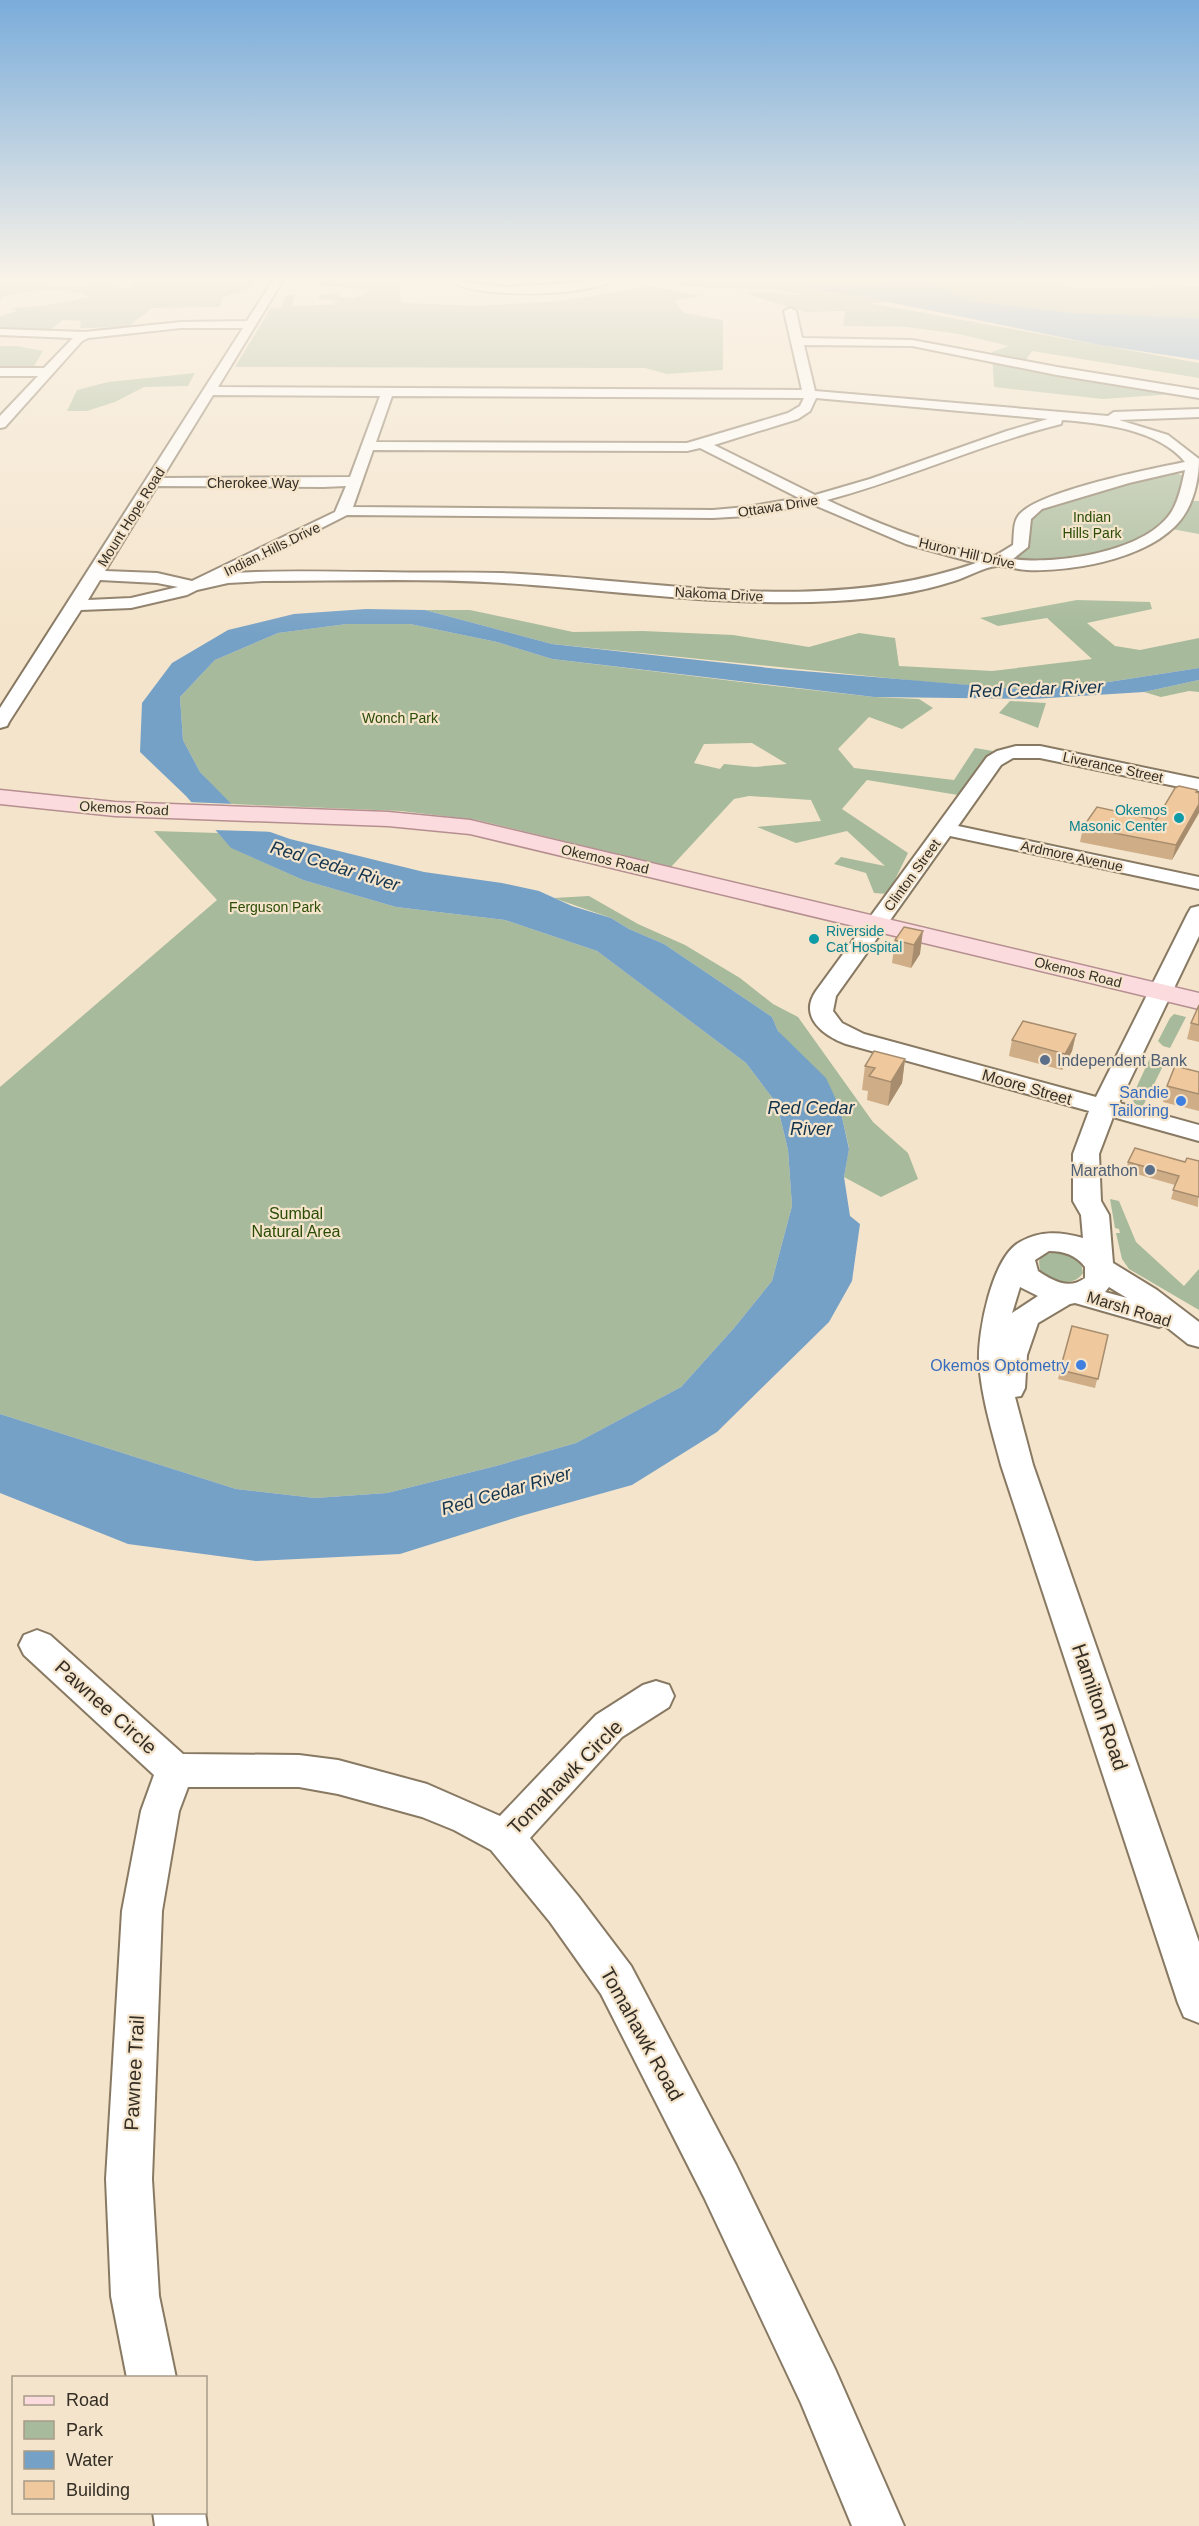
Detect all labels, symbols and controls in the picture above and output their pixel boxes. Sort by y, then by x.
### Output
street label: Mount Hope Road [94,465,168,569]
street label: Cherokee Way [207,475,299,491]
street label: Ottawa Drive [737,492,819,520]
park label: Indian Hills Park [1062,509,1123,541]
street label: Indian Hills Drive [221,519,323,579]
street label: Huron Hill Drive [917,534,1017,572]
street label: Nakoma Drive [674,584,764,604]
water label: Red Cedar River [969,677,1104,701]
park label: Wonch Park [362,710,439,726]
street label: Liverance Street [1061,749,1165,785]
street label: Okemos Road [79,798,169,818]
place label: Okemos Masonic Center [1069,802,1167,834]
marker: Okemos Masonic Center [1172,811,1186,825]
street label: Clinton Street [881,836,943,914]
water label: Red Cedar River [268,837,403,895]
street label: Ardmore Avenue [1019,837,1125,875]
street label: Okemos Road [560,841,650,877]
park label: Ferguson Park [229,899,322,915]
place label: Riverside Cat Hospital [826,923,902,955]
marker: Riverside Cat Hospital [807,932,821,946]
street label: Okemos Road [1033,953,1123,991]
place label: Independent Bank [1057,1052,1188,1069]
marker: Independent Bank [1038,1053,1052,1067]
street label: Moore Street [980,1066,1074,1108]
place label: Sandie Tailoring [1109,1084,1169,1119]
marker: Sandie Tailoring [1174,1094,1188,1108]
water label: Red Cedar River [767,1098,856,1139]
place label: Marathon [1070,1162,1138,1179]
marker: Marathon [1143,1163,1157,1177]
park label: Sumbal Natural Area [252,1205,341,1240]
street label: Marsh Road [1085,1288,1173,1330]
place label: Okemos Optometry [930,1357,1069,1374]
marker: Okemos Optometry [1074,1358,1088,1372]
water label: Red Cedar River [439,1463,574,1519]
street label: Hamilton Road [1068,1641,1132,1773]
street label: Pawnee Circle [51,1656,161,1758]
street label: Tomahawk Circle [503,1715,627,1839]
street label: Tomahawk Road [596,1964,688,2104]
street label: Pawnee Trail [120,2015,148,2131]
legend [12,2376,207,2514]
text: Road [66,2390,109,2410]
text: Park [66,2420,104,2440]
text: Water [66,2450,113,2470]
text: Building [66,2480,130,2500]

